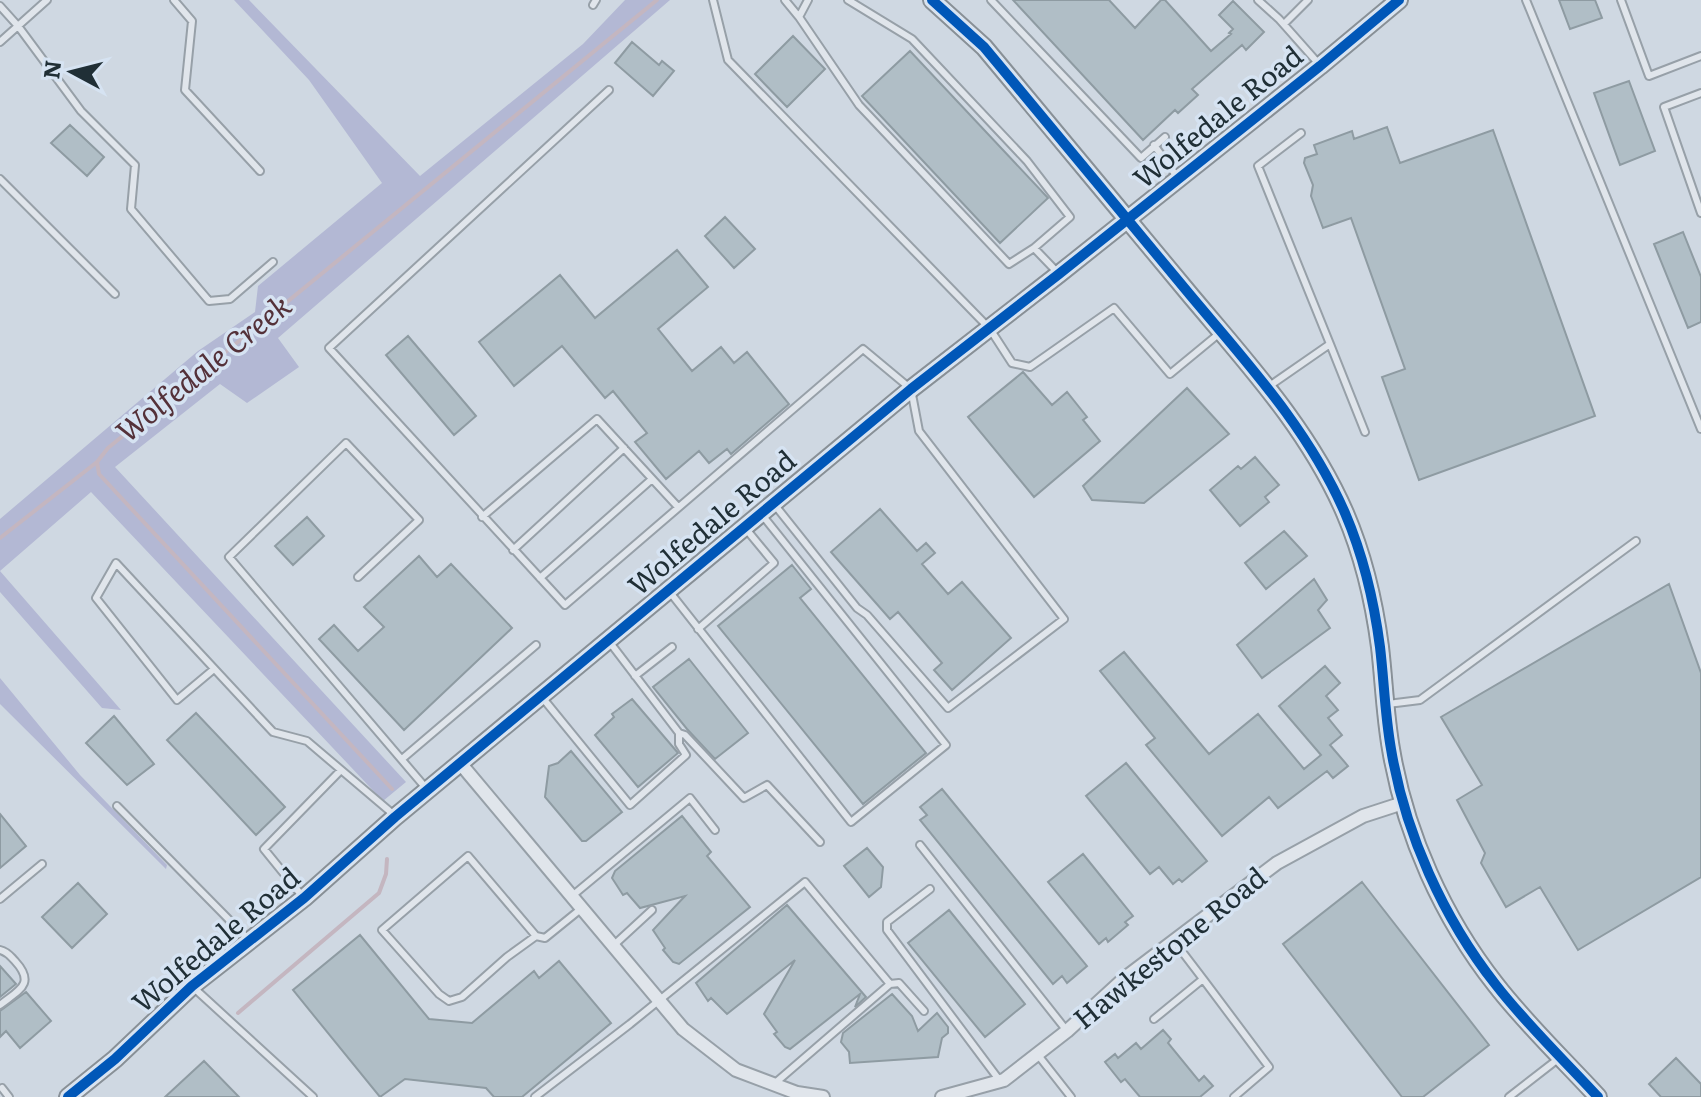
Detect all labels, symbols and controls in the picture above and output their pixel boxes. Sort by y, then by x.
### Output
north arrow [32,32,112,112]
street label: Wolfedale Road [1123,34,1311,197]
text: N [33,58,68,81]
water label: Wolfedale Creek [105,282,300,451]
street label: Wolfedale Road [618,439,804,604]
street label: Hawkestone Road [1063,855,1274,1038]
street label: Wolfedale Road [122,856,308,1021]

